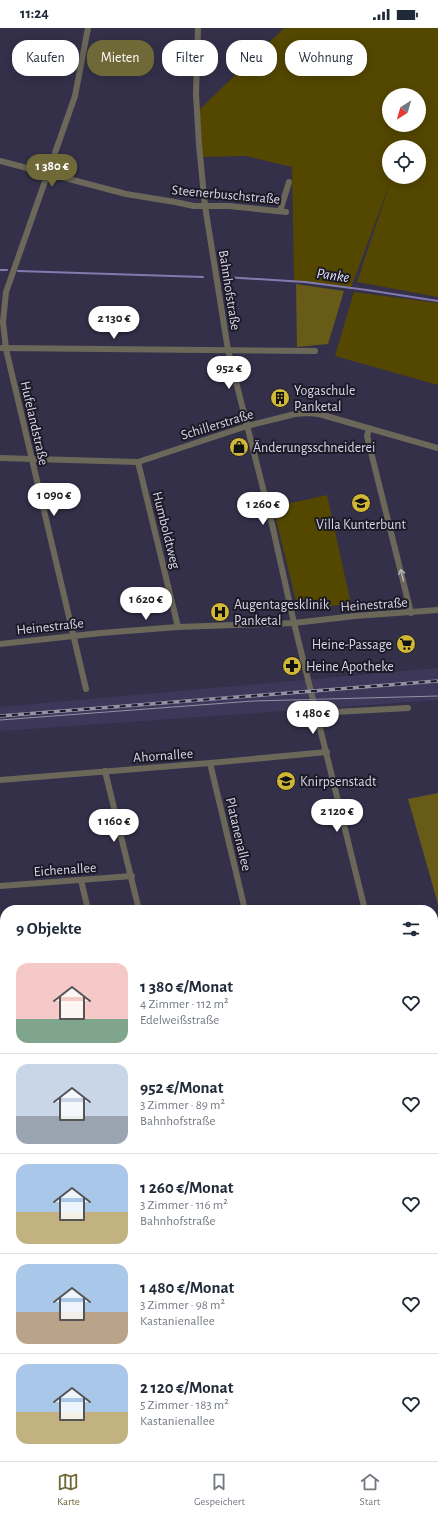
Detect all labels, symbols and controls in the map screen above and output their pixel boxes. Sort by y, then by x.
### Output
text: 11:24 [20,6,49,21]
chip: Kaufen [12,40,79,76]
chip: Mieten [87,40,154,76]
chip: Filter [162,40,218,76]
chip: Neu [226,40,277,76]
chip: Wohnung [285,40,367,76]
north arrow [382,88,426,132]
map controls [382,88,426,184]
button: locate [382,140,426,184]
pin: 1 380 € [15,154,89,188]
text: 1 380 € [35,160,69,173]
street label: Steenerbuschstraße [171,183,281,207]
street label: Bahnhofstraße [216,249,242,331]
water label: Panke [316,266,351,285]
pin: 2 130 € [77,306,151,340]
text: 2 130 € [97,312,131,325]
pin: 952 € [201,356,257,390]
text: 952 € [216,362,242,375]
street label: Hufelandstraße [18,380,51,467]
place label: Yogaschule Panketal [294,384,355,414]
building icon: Yogaschule Panketal [269,387,291,409]
street label: Schillerstraße [179,407,255,443]
shop icon: Änderungsschneiderei [228,436,250,458]
place label: Änderungsschneiderei [253,439,375,455]
pin: 1 090 € [17,483,91,517]
text: 1 090 € [37,489,71,502]
street label: Humboldtweg [150,490,182,571]
pin: 1 260 € [226,492,300,526]
school or university icon: Villa Kunterbunt [350,492,372,514]
text: 1 260 € [246,498,280,511]
place label: Villa Kunterbunt [316,518,406,532]
one-way arrow [397,569,405,582]
pin: 1 620 € [109,587,183,621]
text: 1 620 € [129,593,163,606]
street label: Heinestraße [340,596,408,614]
place label: Augentagesklinik Panketal [234,598,330,628]
hospital icon: Augentagesklinik Panketal [209,601,231,623]
street label: Heinestraße [16,617,84,637]
supermarket icon: Heine-Passage [395,633,417,655]
place label: Heine-Passage [312,638,392,652]
pharmacy icon: Heine Apotheke [281,655,303,677]
place label: Heine Apotheke [306,660,394,674]
pin: 1 480 € [276,701,350,735]
text: 1 480 € [296,707,330,720]
street label: Ahornallee [133,747,194,765]
school or university icon: Knirpsenstadt [275,770,297,792]
place label: Knirpsenstadt [300,775,377,789]
street label: Platanenallee [223,796,253,872]
pin: 2 120 € [300,799,374,833]
text: 2 120 € [320,805,354,818]
pin: 1 160 € [77,809,151,843]
text: 1 160 € [98,815,130,828]
street label: Eichenallee [33,861,97,879]
icon: filters [400,918,422,940]
text: 9 Objekte [16,920,81,937]
text: 1 380 €/Monat [140,978,233,995]
icon: home [48,979,96,1027]
icon: heart [400,992,422,1014]
text: 4 Zimmer · 112 m² [140,998,228,1011]
text: Edelweißstraße [140,1014,219,1027]
text: 952 €/Monat [140,1079,223,1096]
icon: home [48,1080,96,1128]
icon: heart [400,1093,422,1115]
text: 3 Zimmer · 89 m² [140,1099,225,1112]
text: Bahnhofstraße [140,1115,215,1128]
text: 1 260 €/Monat [140,1179,234,1196]
icon: home [48,1180,96,1228]
icon: heart [400,1193,422,1215]
text: 3 Zimmer · 116 m² [140,1199,228,1212]
text: Bahnhofstraße [140,1215,215,1228]
text: 1 480 €/Monat [140,1279,234,1296]
icon: home [48,1280,96,1328]
icon: heart [400,1293,422,1315]
text: 3 Zimmer · 98 m² [140,1299,225,1312]
text: Kastanienallee [140,1315,215,1328]
text: 2 120 €/Monat [140,1379,233,1396]
icon: home [48,1380,96,1428]
icon: heart [400,1393,422,1415]
text: 5 Zimmer · 183 m² [140,1399,229,1412]
text: Kastanienallee [140,1415,215,1428]
tab: Karte [57,1471,80,1508]
tab: Gespeichert [194,1471,245,1508]
tab: Start [359,1471,381,1508]

